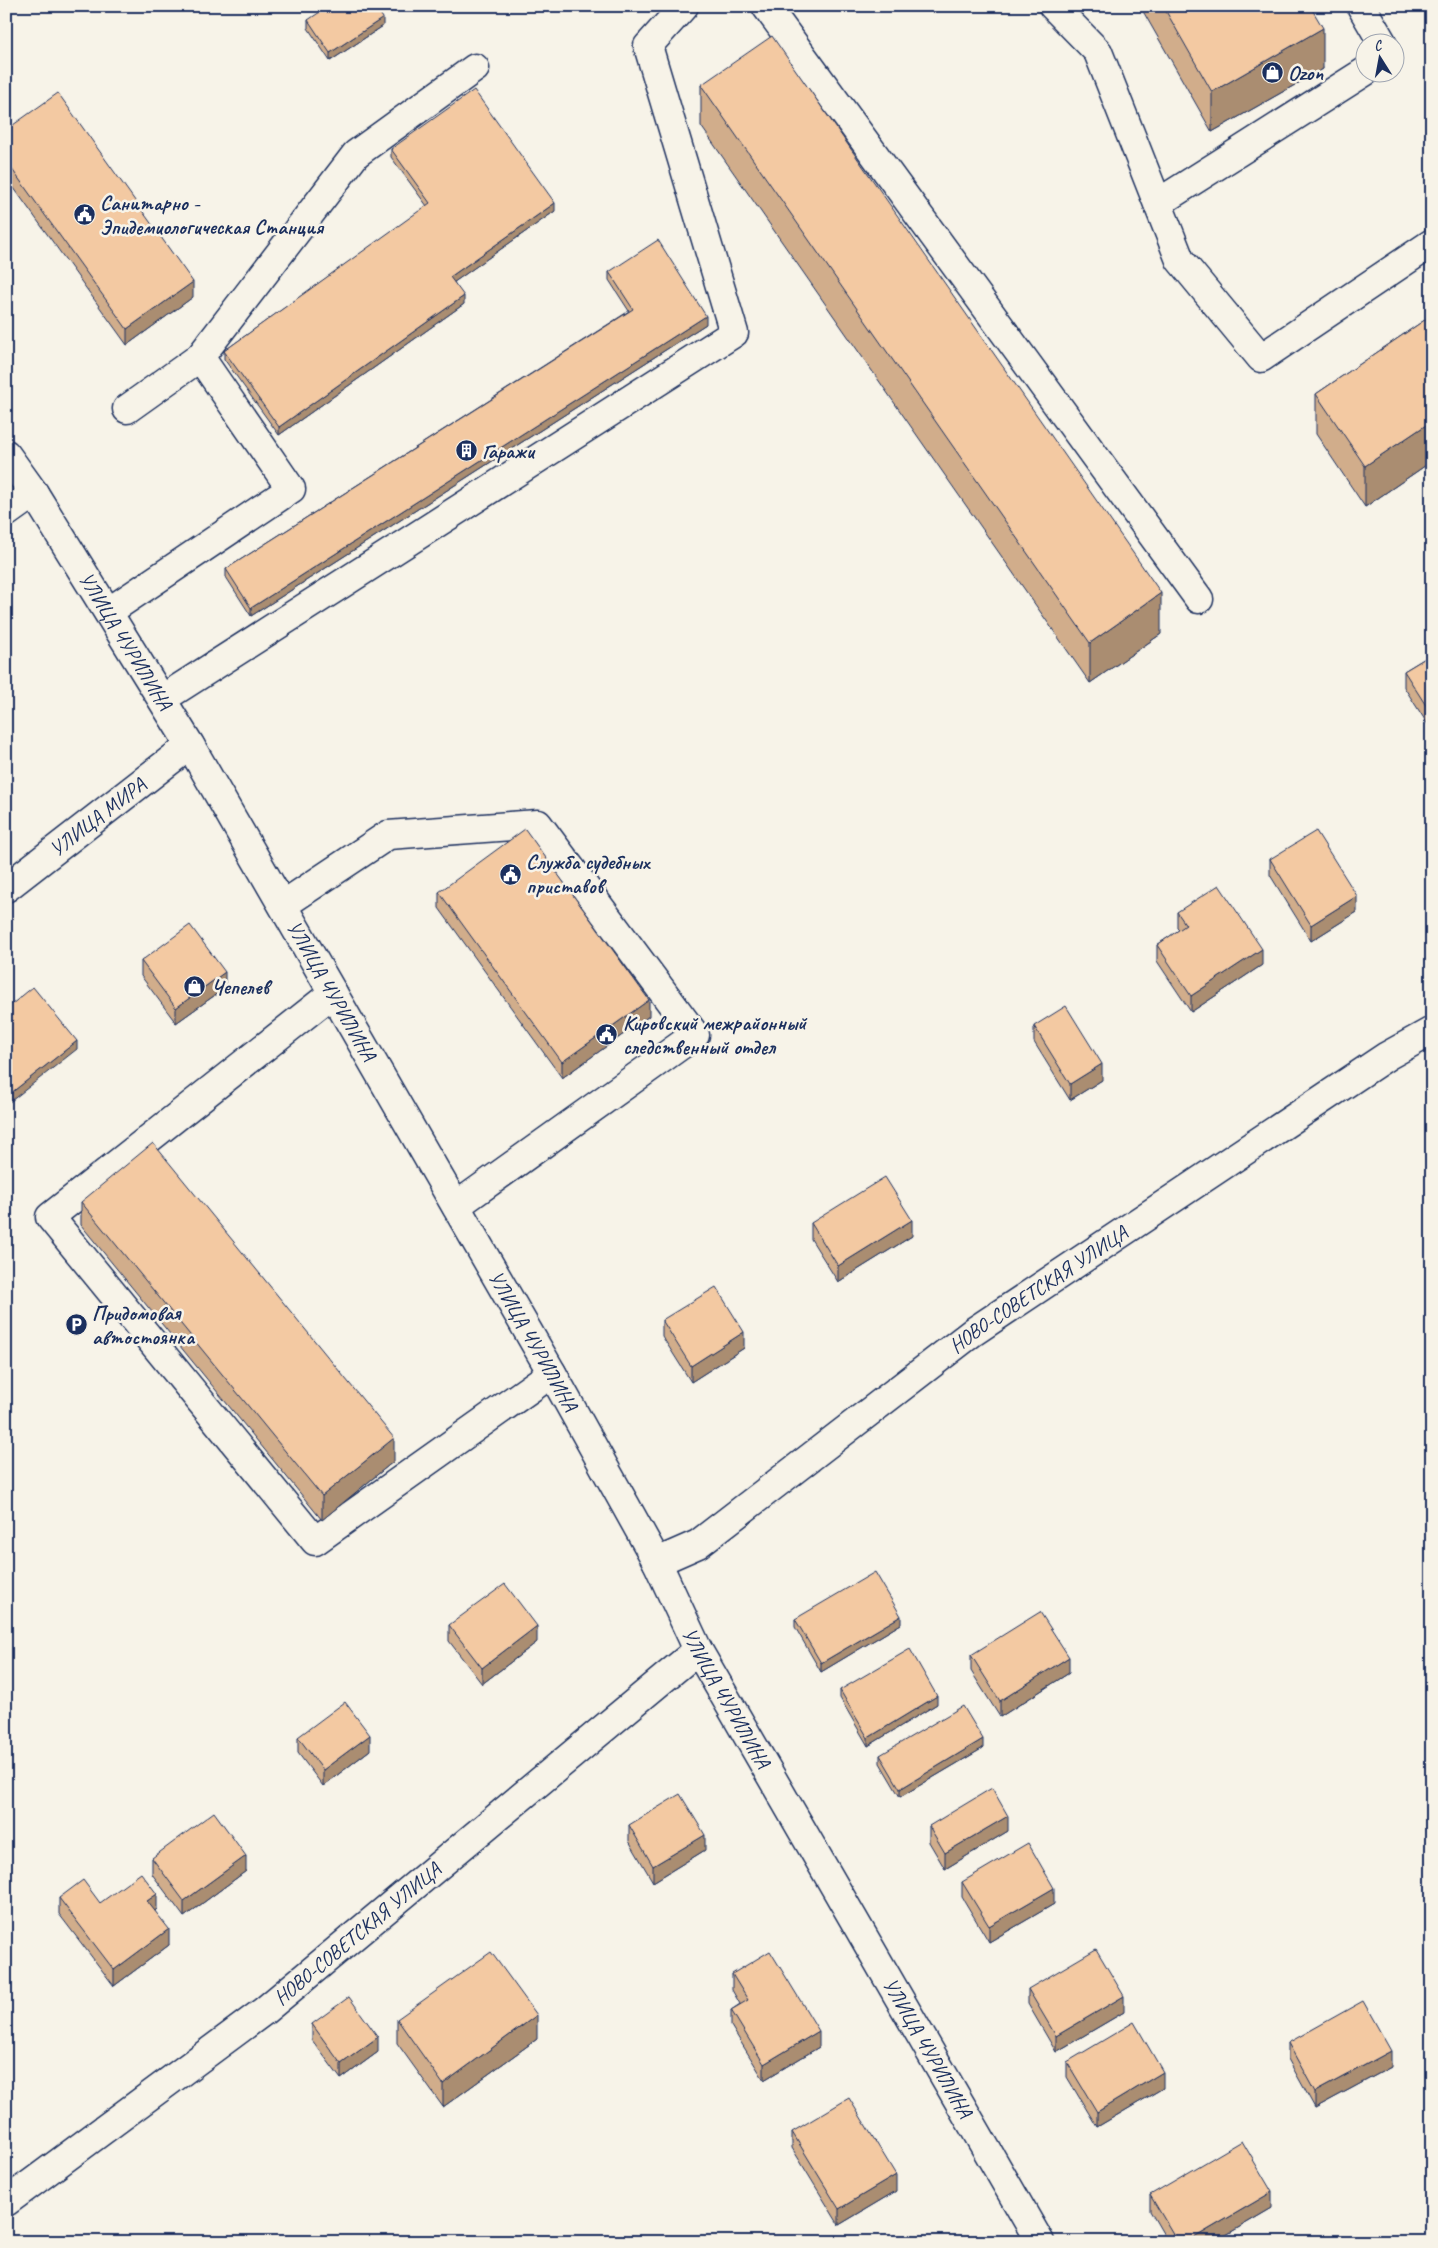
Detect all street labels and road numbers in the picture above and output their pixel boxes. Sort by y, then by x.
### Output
street label: УЛИЦА ЧУРИЛИНА [73,567,179,716]
street label: УЛИЦА МИРА [44,771,151,862]
street label: УЛИЦА ЧУРИЛИНА [281,916,383,1067]
street label: НОВО-СОВЕТСКАЯ УЛИЦА [944,1219,1134,1359]
street label: УЛИЦА ЧУРИЛИНА [483,1266,584,1417]
street label: УЛИЦА ЧУРИЛИНА [676,1623,777,1774]
street label: НОВО-СОВЕТСКАЯ УЛИЦА [268,1856,447,2011]
street label: УЛИЦА ЧУРИЛИНА [877,1973,979,2124]

